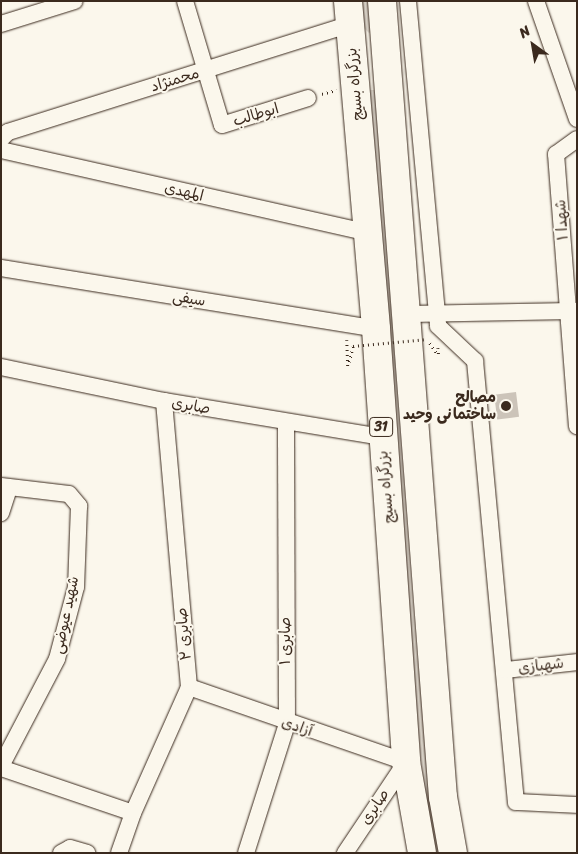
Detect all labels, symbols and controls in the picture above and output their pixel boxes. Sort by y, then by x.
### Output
text: N [514,19,536,45]
north arrow [508,20,558,70]
street label: بزرگراه بسیج [343,47,367,121]
street label: محمنژاد [149,64,201,96]
street label: ابوطالب [231,100,281,130]
street label: المهدی [163,179,205,205]
street label: شهدا ۱ [552,199,572,241]
street label: سیفی [171,288,207,310]
place label: مصالح ساختمانی وحید [403,388,496,423]
street label: صابری [170,394,212,418]
marker: مصالح ساختمانی وحید [500,400,512,412]
road number: 31 [368,416,394,438]
street label: بزرگراه بسیج [374,450,398,524]
street label: شهید عیوضی [49,575,83,655]
street label: صابری ۲ [173,607,195,661]
street label: صابری ۱ [277,617,295,665]
street label: شهبازی [517,654,565,678]
street label: آزادی [279,713,315,741]
street label: صابری [357,786,393,828]

